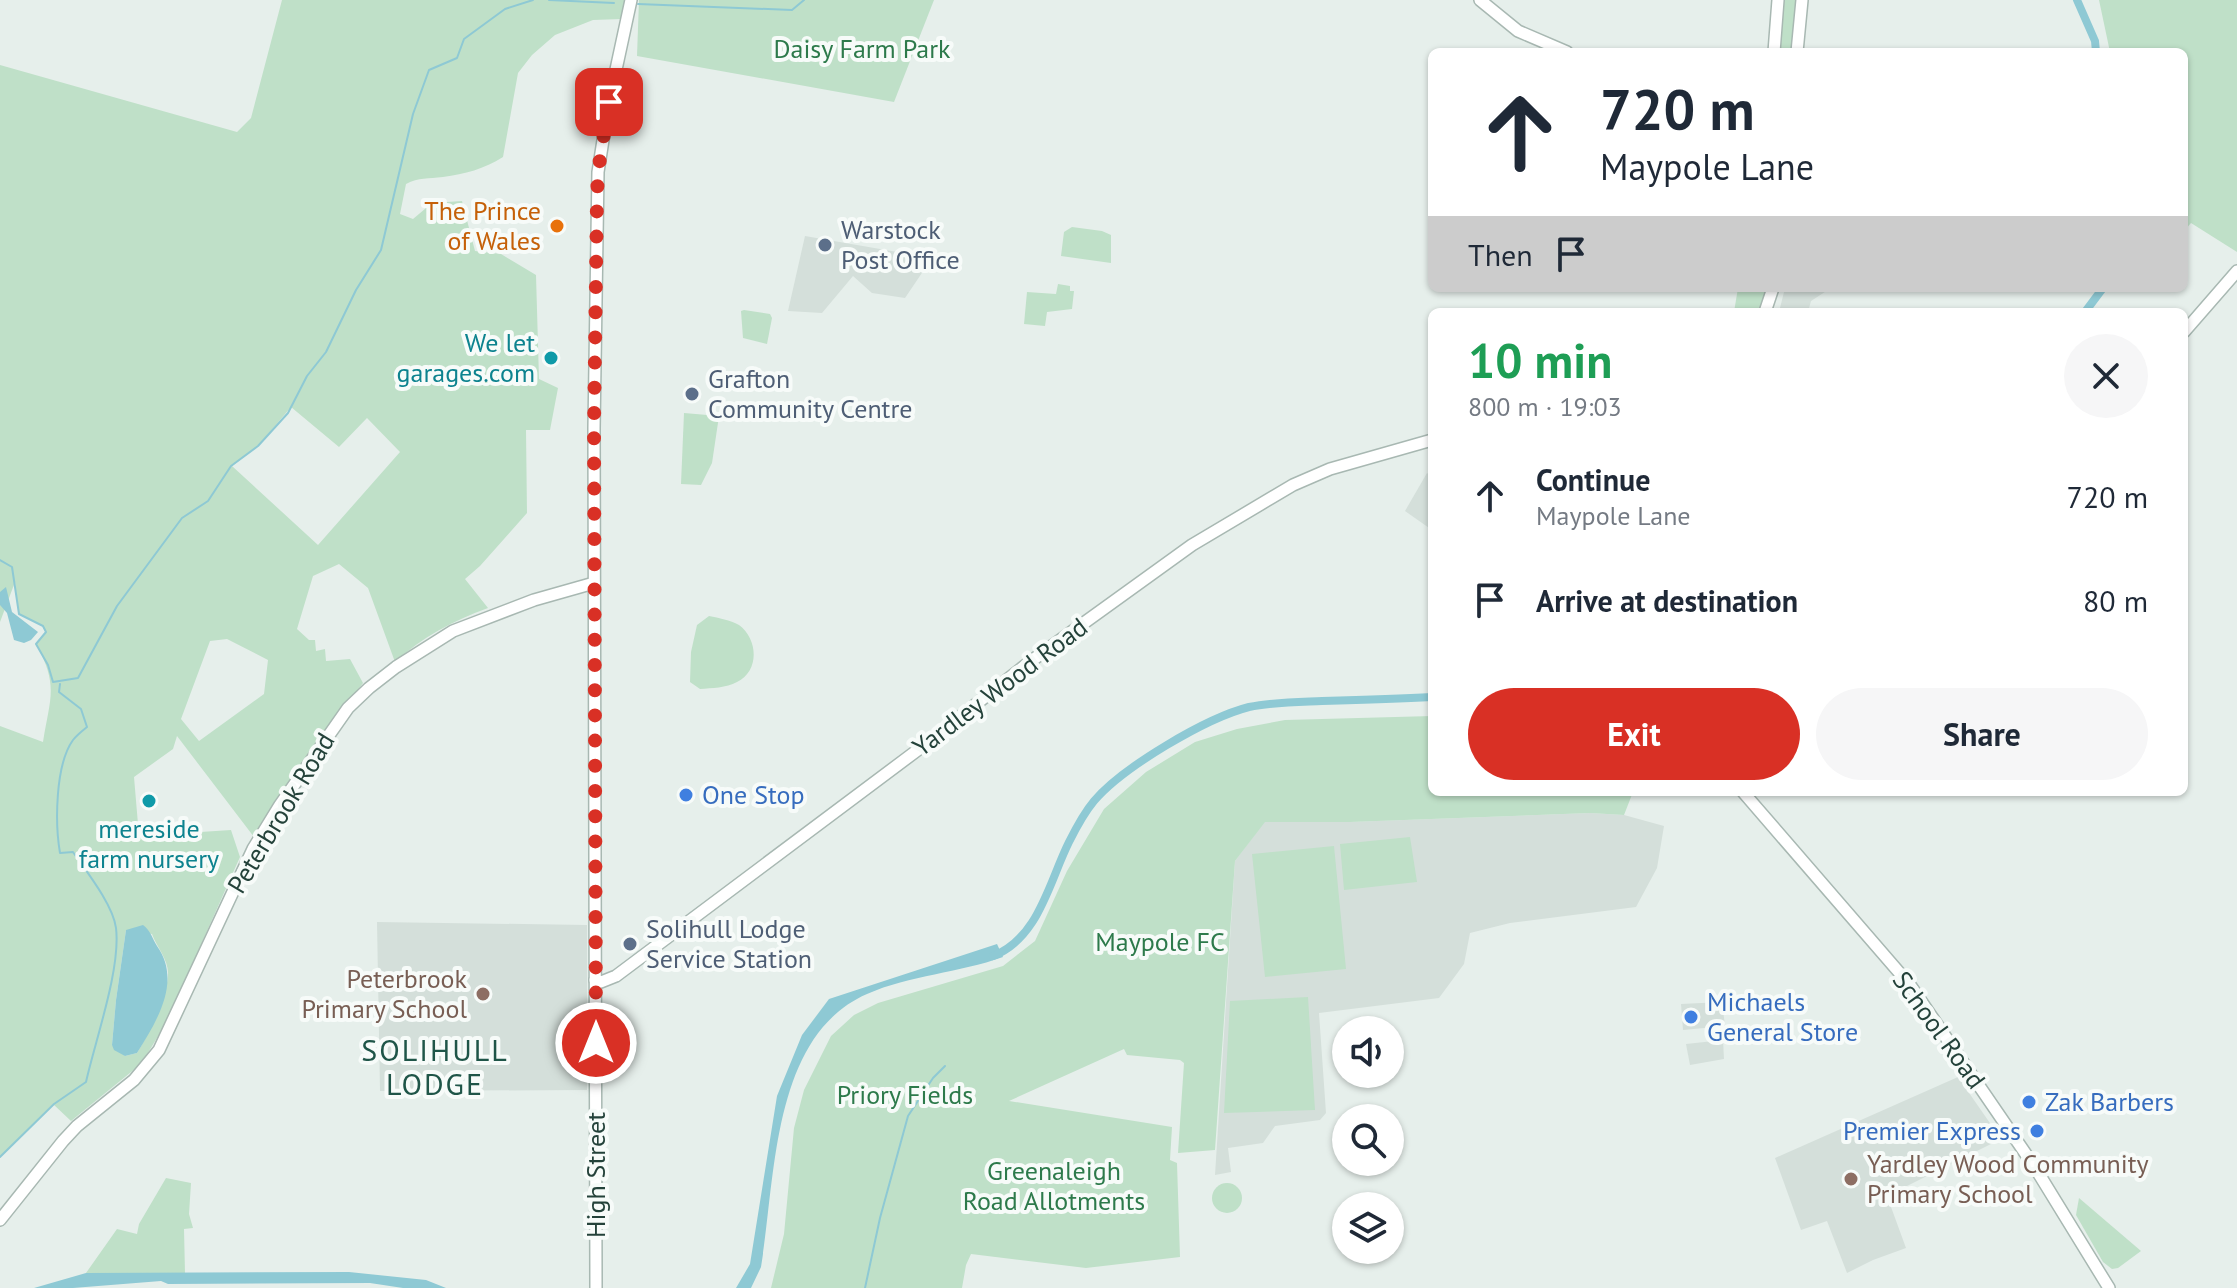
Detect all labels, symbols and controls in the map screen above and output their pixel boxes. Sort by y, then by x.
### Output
park label: Daisy Farm Park [774,32,951,65]
pin [575,68,643,136]
text: 720 m [1600,73,1755,145]
icon: arrive [587,80,631,124]
icon: ahead [1468,80,1572,184]
text: Maypole Lane [1600,143,1814,190]
place label: The Prince of Wales [424,194,541,257]
place label: Warstock Post Office [841,213,960,276]
marker: The Prince of Wales [548,217,566,235]
icon: arrive [1549,232,1593,276]
text: Then [1468,235,1533,274]
marker: Warstock Post Office [816,236,834,254]
place label: We let garages.com [397,326,535,389]
text: 10 min [1468,329,1612,391]
button: close [2064,334,2148,418]
marker: We let garages.com [542,349,560,367]
place label: Grafton Community Centre [708,362,912,425]
marker: Grafton Community Centre [683,385,701,403]
text: 800 m · 19:03 [1468,390,1622,423]
text: Continue [1536,460,1650,499]
icon: ahead [1468,474,1512,518]
text: 720 m [2067,477,2148,516]
text: Maypole Lane [1536,499,1691,532]
icon: arrive [1468,578,1512,622]
text: Arrive at destination [1536,581,1798,620]
text: 80 m [2083,581,2148,620]
street label: Yardley Wood Road [906,610,1094,763]
button: Exit [1468,688,1800,780]
button: Share [1816,688,2148,780]
street label: Peterbrook Road [220,726,342,899]
place label: One Stop [702,778,805,811]
marker: One Stop [677,786,695,804]
marker: mereside farm nursery [140,792,158,810]
place label: mereside farm nursery [79,812,219,875]
place label: Solihull Lodge Service Station [646,912,812,975]
park label: Maypole FC [1095,925,1225,958]
marker: Solihull Lodge Service Station [621,935,639,953]
place label: Peterbrook Primary School [301,962,468,1025]
street label: School Road [1886,965,1993,1095]
marker: Peterbrook Primary School [474,985,492,1003]
place label: Michaels General Store [1707,985,1858,1048]
position arrow [554,1001,638,1085]
marker: Michaels General Store [1682,1008,1700,1026]
map controls [1332,1016,1404,1264]
button: sound [1332,1016,1404,1088]
district label: SOLIHULL LODGE [361,1030,509,1103]
park label: Priory Fields [837,1078,973,1111]
place label: Zak Barbers [2045,1085,2174,1118]
marker: Zak Barbers [2020,1093,2038,1111]
button: search [1332,1104,1404,1176]
street label: High Street [579,1112,612,1238]
place label: Premier Express [1843,1114,2021,1147]
marker: Premier Express [2028,1122,2046,1140]
place label: Yardley Wood Community Primary School [1867,1147,2149,1210]
park label: Greenaleigh Road Allotments [963,1154,1145,1217]
marker: Yardley Wood Community Primary School [1842,1170,1860,1188]
button: layers [1332,1192,1404,1264]

